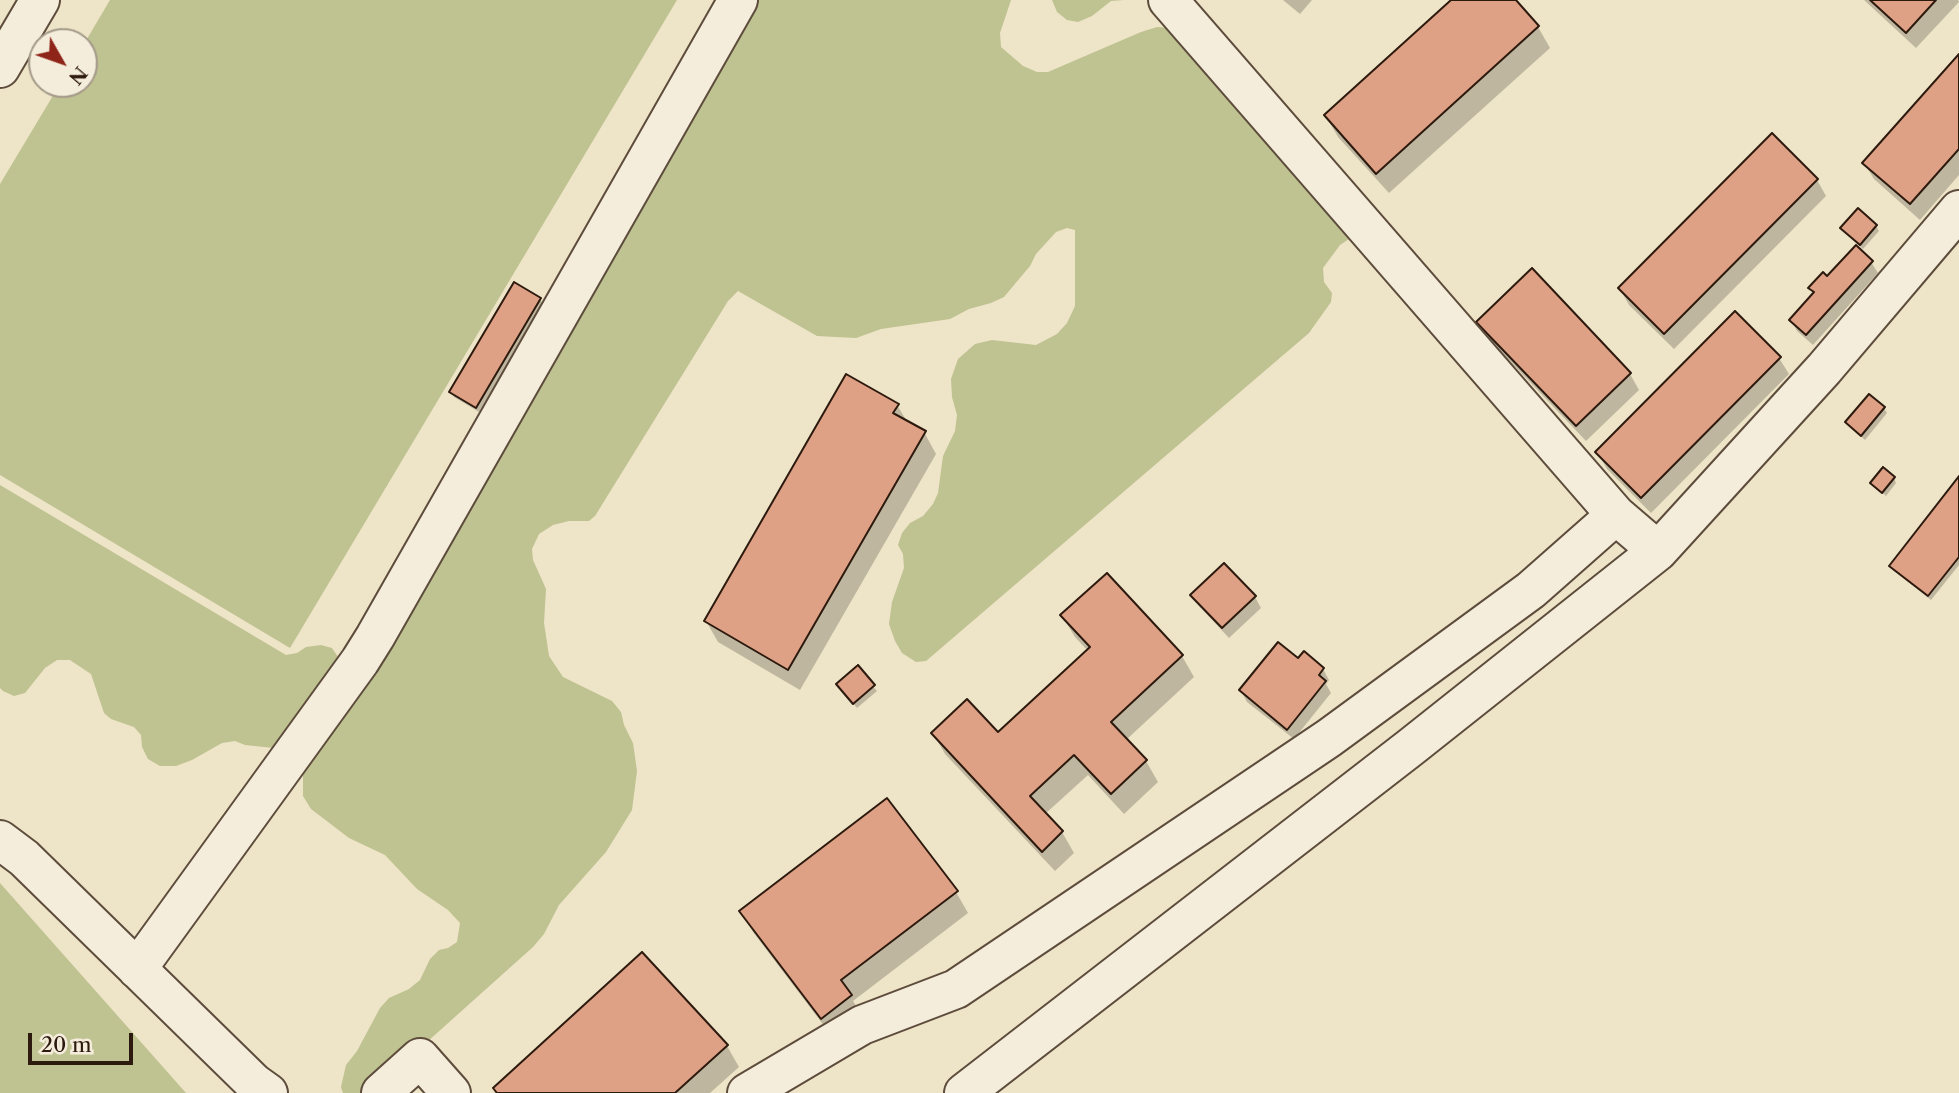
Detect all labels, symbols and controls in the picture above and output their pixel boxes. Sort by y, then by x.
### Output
north arrow [28,28,98,98]
text: N [64,62,92,89]
scale bar [32,1020,136,1064]
text: 20 m [41,1032,92,1057]

